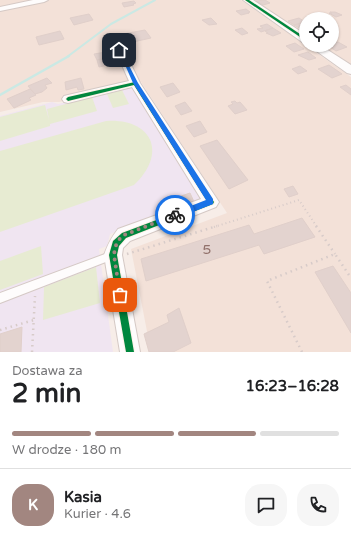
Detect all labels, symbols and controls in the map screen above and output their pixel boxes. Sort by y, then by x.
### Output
map controls [299,12,339,52]
button: locate [299,12,339,52]
pin [102,33,136,67]
icon: home [108,39,130,61]
courier [155,195,195,235]
icon: bike [164,204,186,226]
house number: 5 [203,241,211,258]
pin [103,278,137,312]
icon: bag [109,284,131,306]
text: Dostawa za [12,363,82,379]
text: 16:23–16:28 [246,377,339,395]
text: 2 min [12,378,81,409]
text: W drodze · 180 m [12,442,121,458]
button: chat [245,484,287,526]
button: phone [297,484,339,526]
text: Kasia [64,488,102,506]
text: K [28,496,38,514]
text: Kurier · 4.6 [64,506,131,522]

